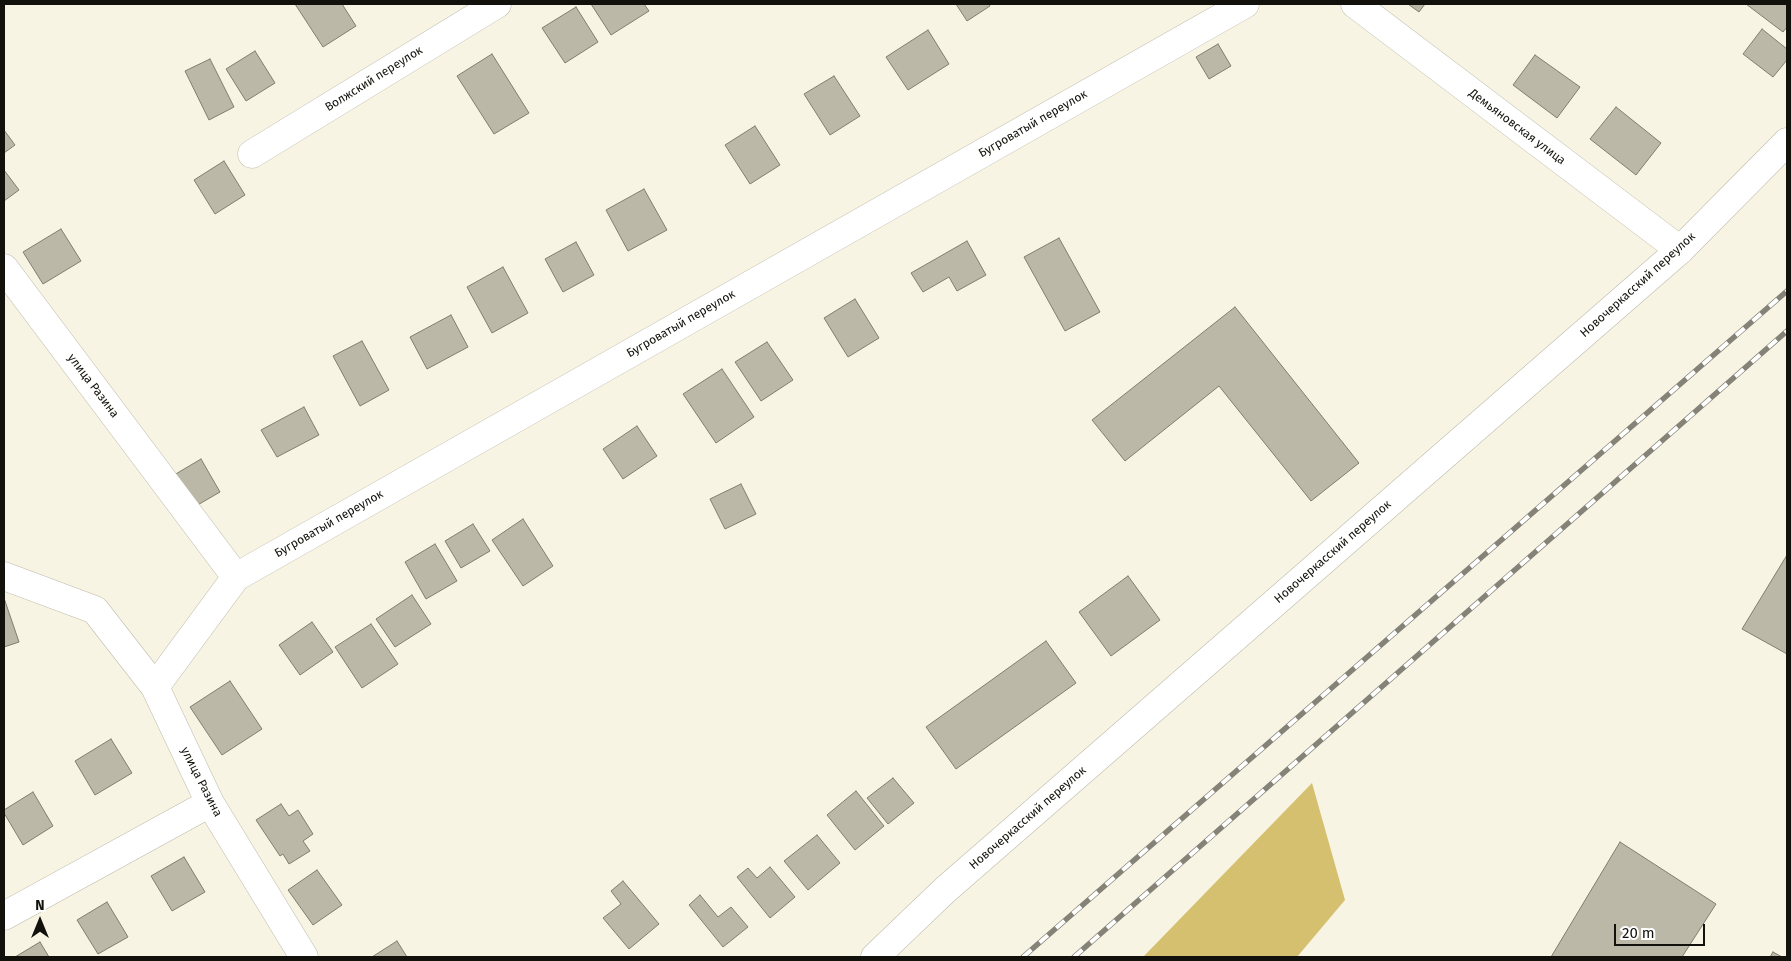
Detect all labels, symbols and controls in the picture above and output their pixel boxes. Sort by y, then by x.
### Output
street label: Волжский переулок [323,43,425,115]
street label: Демьяновская улица [1466,86,1568,168]
street label: Бугроватый переулок [976,87,1090,161]
street label: Новочеркасский переулок [1577,229,1699,341]
street label: Бугроватый переулок [624,287,738,361]
street label: улица Разина [64,351,122,421]
street label: Бугроватый переулок [272,487,386,561]
street label: Новочеркасский переулок [1272,497,1394,607]
street label: улица Разина [177,745,225,819]
street label: Новочеркасский переулок [967,763,1089,873]
north arrow [15,896,65,946]
text: N [35,897,45,914]
scale bar [1616,914,1707,946]
text: 20 m [1622,924,1655,942]

